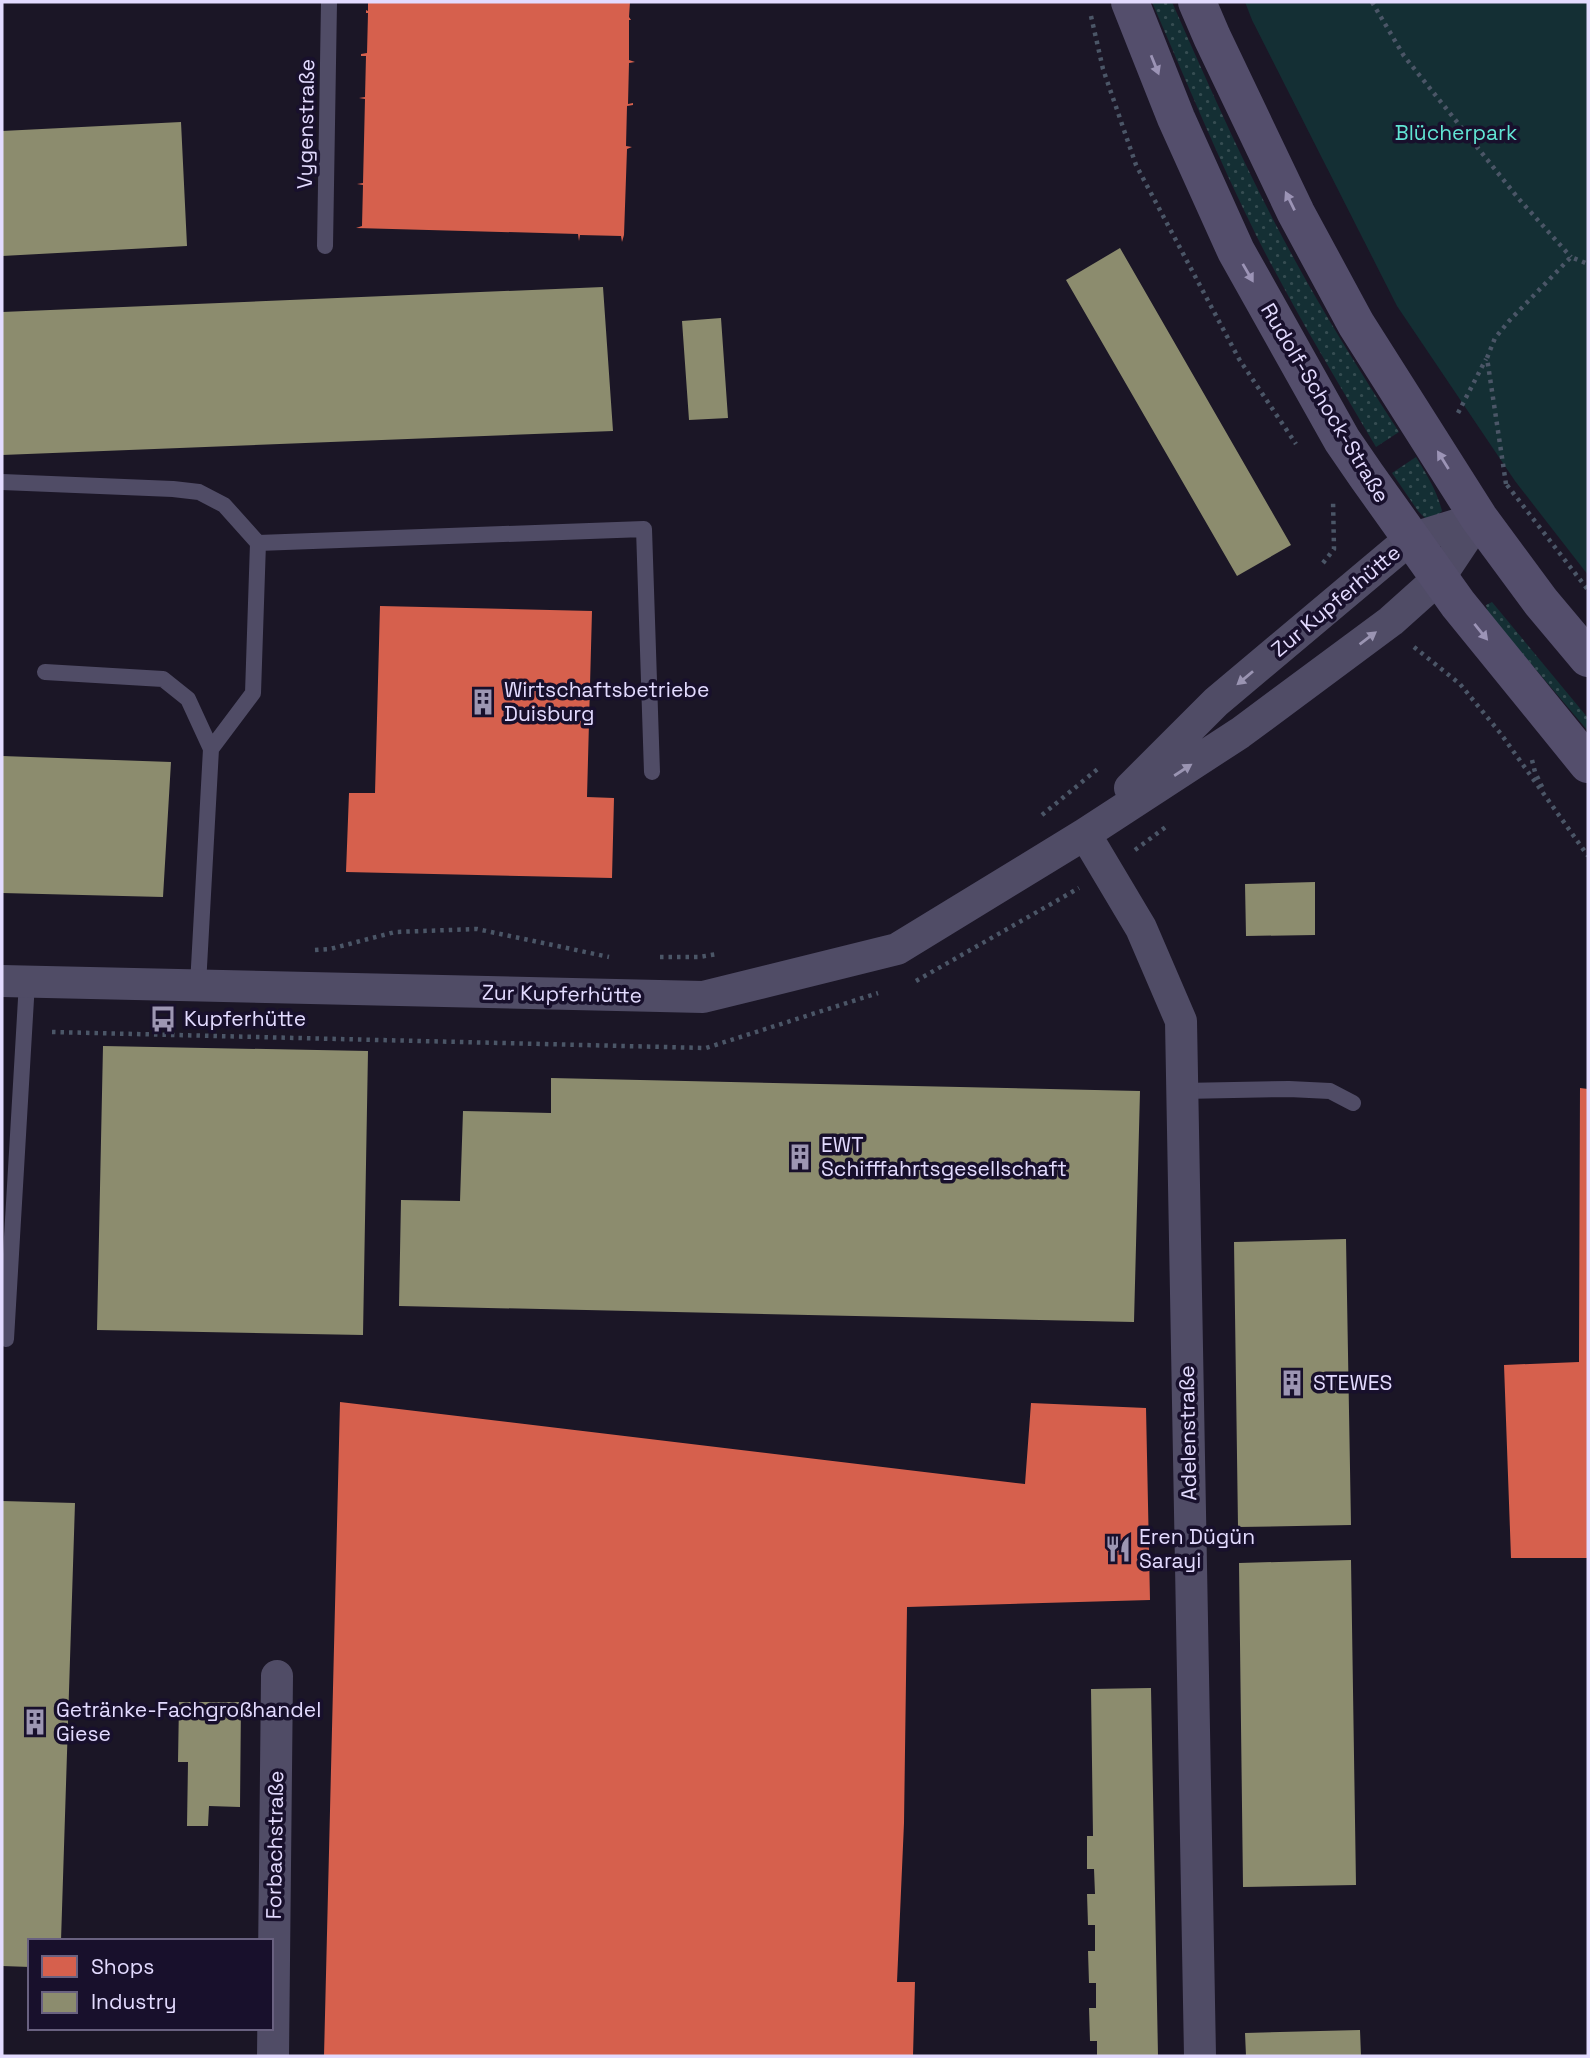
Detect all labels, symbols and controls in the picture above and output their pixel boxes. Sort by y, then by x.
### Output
one-way arrow [1150,55,1161,76]
street label: Vygenstraße [291,59,320,189]
park label: Blücherpark [1395,119,1517,146]
one-way arrow [1284,191,1296,211]
one-way arrow [1242,263,1254,282]
street label: Rudolf-Schock-Straße [1255,298,1396,507]
one-way arrow [1436,451,1449,470]
street label: Zur Kupferhütte [1266,539,1406,662]
one-way arrow [1473,623,1488,641]
one-way arrow [1359,631,1377,645]
one-way arrow [1237,670,1255,685]
place label: Wirtschaftsbetriebe Duisburg [504,676,709,727]
building icon: Wirtschaftsbetriebe Duisburg [468,687,498,717]
one-way arrow [1174,763,1192,777]
street label: Zur Kupferhütte [482,979,642,1008]
bus stop icon: Kupferhütte [148,1004,178,1034]
place label: Kupferhütte [184,1005,306,1032]
place label: EWT Schifffahrtsgesellschaft [821,1131,1067,1182]
building icon: EWT Schifffahrtsgesellschaft [785,1142,815,1172]
street label: Adelenstraße [1173,1365,1202,1501]
building icon: STEWES [1277,1368,1307,1398]
place label: STEWES [1313,1369,1393,1396]
place label: Eren Dügün Sarayi [1139,1523,1255,1574]
restaurant icon: Eren Dügün Sarayi [1103,1534,1133,1564]
place label: Getränke-Fachgroßhandel Giese [56,1696,321,1747]
building icon: Getränke-Fachgroßhandel Giese [20,1707,50,1737]
street label: Forbachstraße [260,1770,289,1920]
legend [28,1939,273,2030]
text: Shops [91,1953,154,1980]
text: Industry [91,1988,177,2015]

